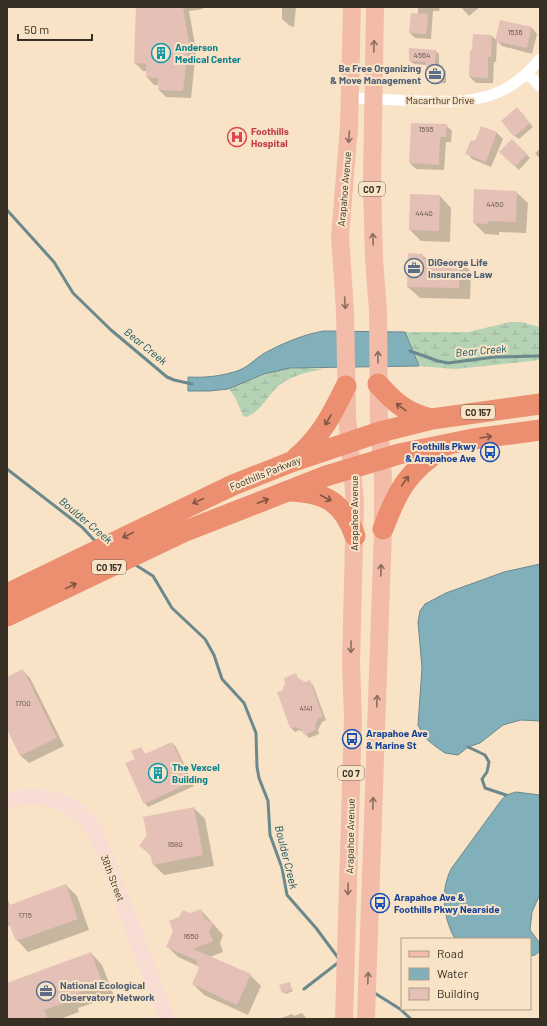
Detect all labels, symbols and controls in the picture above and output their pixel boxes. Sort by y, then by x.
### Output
scale bar [18,16,92,42]
text: 50 m [24,22,49,36]
house number: 1536 [507,27,523,37]
one-way arrow [370,40,377,53]
place label: Anderson Medical Center [175,41,241,65]
building icon: Anderson Medical Center [150,42,172,64]
house number: 4564 [413,50,431,60]
place label: Be Free Organizing & Move Management [330,62,421,86]
office icon: Be Free Organizing & Move Management [424,63,446,85]
street label: Macarthur Drive [406,94,474,106]
house number: 1595 [418,124,434,134]
place label: Foothills Hospital [251,125,289,149]
hospital icon: Foothills Hospital [226,126,248,148]
one-way arrow [345,130,352,143]
street label: Arapahoe Avenue [335,151,353,227]
road number: CO 7 [359,182,385,196]
house number: 4450 [486,199,504,209]
house number: 4440 [415,208,433,218]
one-way arrow [369,233,377,246]
place label: DiGeorge Life Insurance Law [428,256,493,280]
office icon: DiGeorge Life Insurance Law [403,257,425,279]
one-way arrow [341,296,348,309]
water label: Bear Creek [122,325,171,368]
water label: Bear Creek [455,341,508,359]
one-way arrow [374,351,382,364]
one-way arrow [396,403,407,411]
road number: CO 157 [461,405,495,419]
one-way arrow [324,414,332,426]
one-way arrow [480,433,493,441]
place label: Foothills Pkwy & Arapahoe Ave [405,440,477,464]
bus stop icon: Foothills Pkwy & Arapahoe Ave [479,441,501,463]
street label: Foothills Parkway [228,453,303,493]
street label: Arapahoe Avenue [348,475,360,551]
one-way arrow [401,476,410,487]
water label: Boulder Creek [57,494,116,546]
one-way arrow [320,495,332,503]
one-way arrow [256,496,268,504]
one-way arrow [193,498,205,505]
one-way arrow [123,532,135,539]
road number: CO 157 [92,560,126,574]
one-way arrow [378,564,385,577]
one-way arrow [64,582,76,589]
one-way arrow [348,640,355,653]
one-way arrow [373,695,381,708]
house number: 1700 [15,698,31,708]
house number: 4141 [300,703,313,713]
place label: Arapahoe Ave & Marine St [366,727,428,751]
bus stop icon: Arapahoe Ave & Marine St [341,728,363,750]
place label: The Vexcel Building [172,761,220,785]
building icon: The Vexcel Building [147,762,169,784]
road number: CO 7 [338,766,364,780]
one-way arrow [369,797,377,810]
street label: Arapahoe Avenue [343,798,357,874]
water label: Boulder Creek [273,824,301,891]
house number: 1680 [167,839,183,849]
street label: 38th Street [99,853,127,903]
one-way arrow [345,882,352,895]
place label: Arapahoe Ave & Foothills Pkwy Nearside [394,891,500,915]
bus stop icon: Arapahoe Ave & Foothills Pkwy Nearside [369,892,391,914]
house number: 1715 [18,910,32,920]
house number: 1650 [183,931,199,941]
legend [401,938,531,1010]
text: Road [437,946,464,960]
text: Water [437,966,469,980]
one-way arrow [364,972,372,985]
place label: National Ecological Observatory Network [60,979,155,1003]
office icon: National Ecological Observatory Network [35,980,57,1002]
text: Building [437,986,479,1000]

